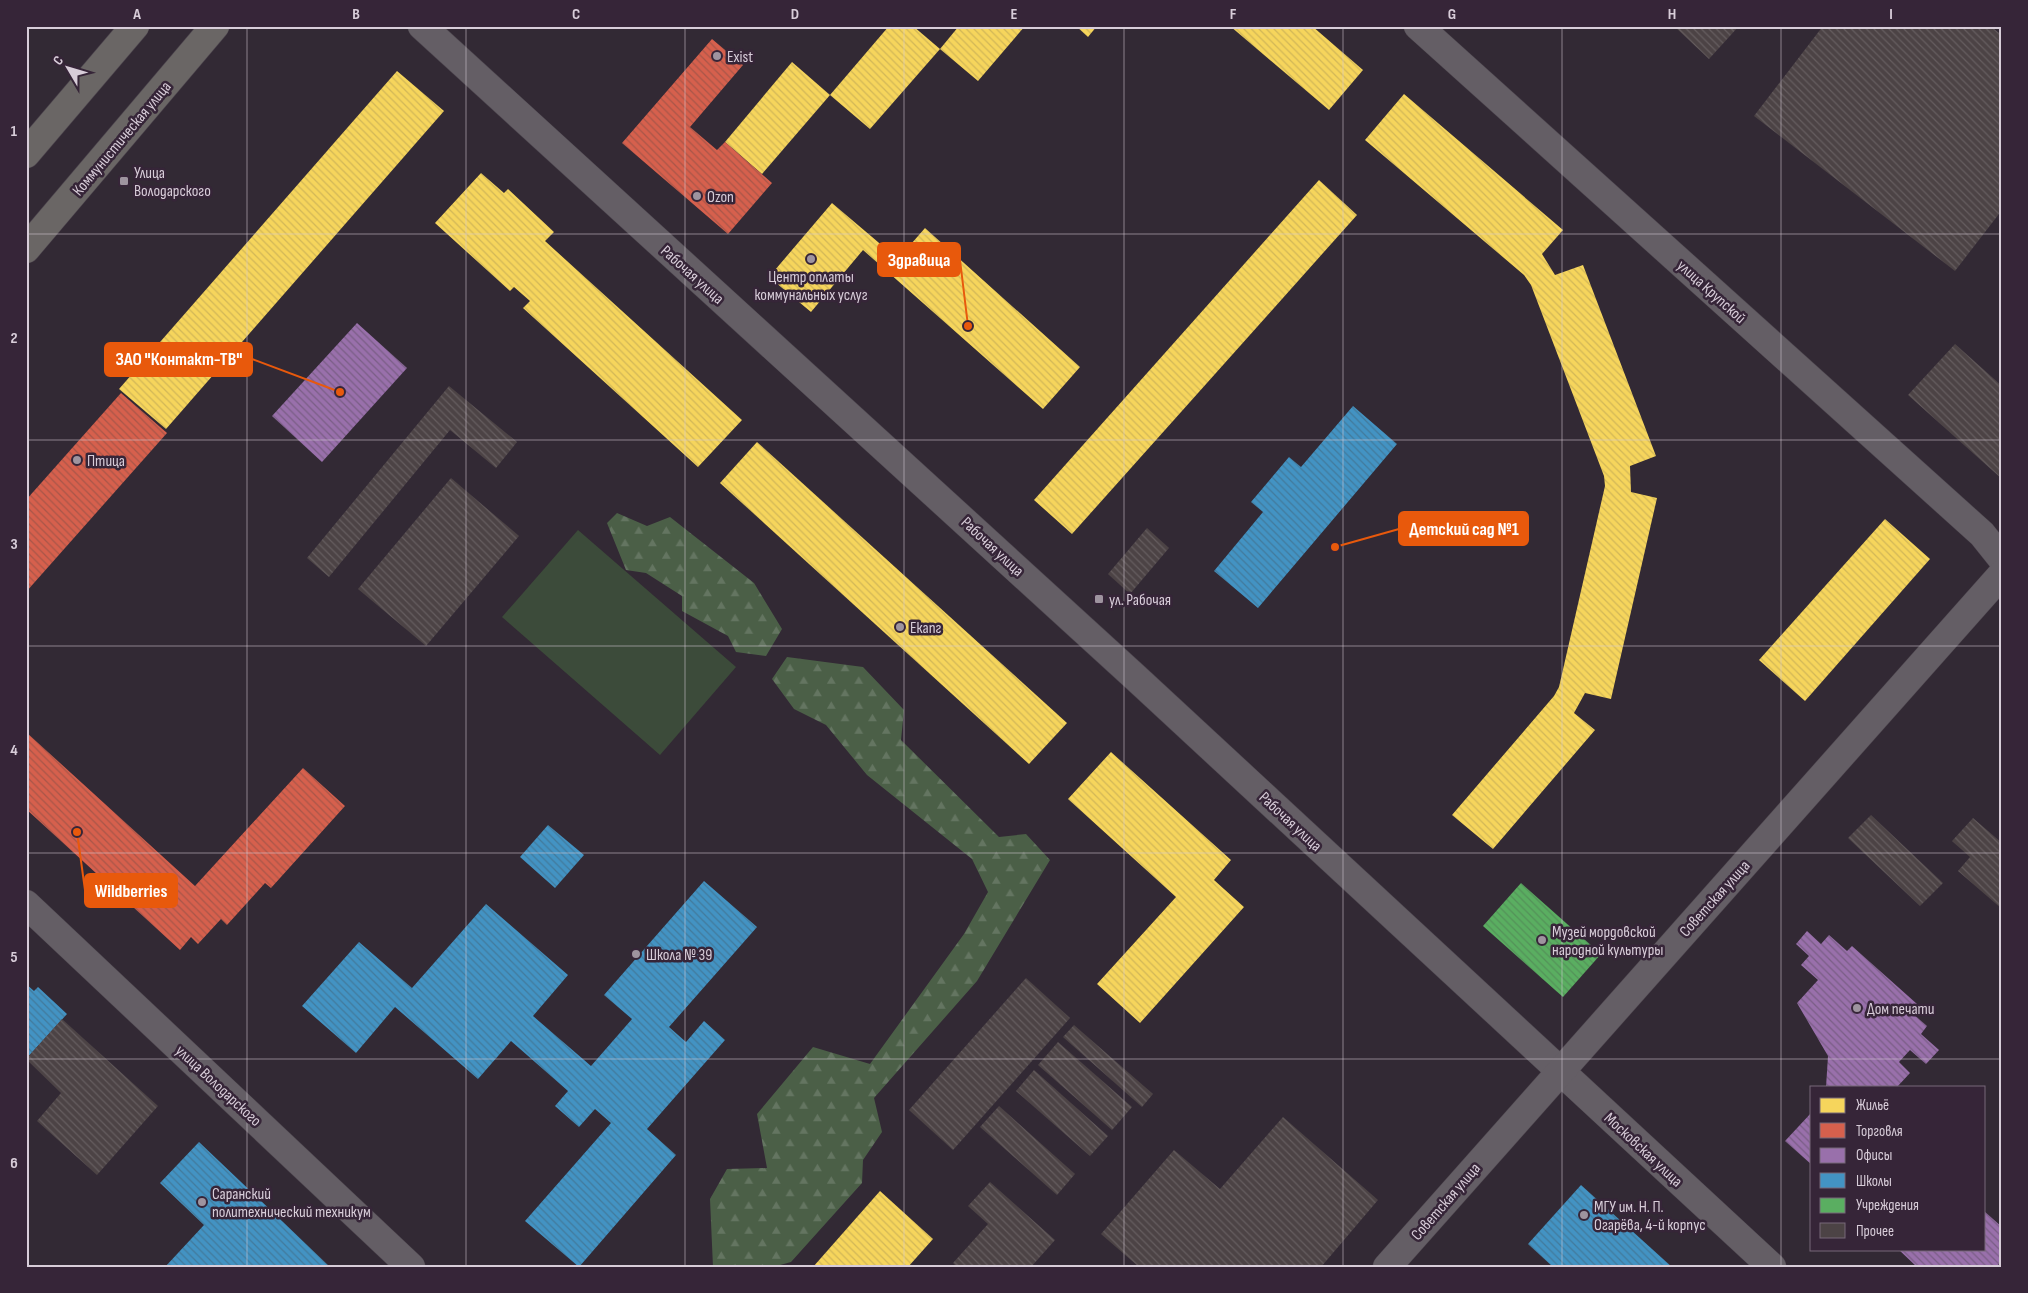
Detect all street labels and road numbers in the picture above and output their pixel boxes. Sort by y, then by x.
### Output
street label: Коммунистическая улица [69,78,176,200]
street label: Рабочая улица [656,242,728,308]
street label: улица Крупской [1673,256,1749,328]
street label: Рабочая улица [957,513,1027,581]
street label: Рабочая улица [1255,788,1325,856]
street label: Советская улица [1676,857,1754,941]
street label: улица Володарского [171,1041,265,1131]
street label: Московская улица [1600,1109,1686,1191]
street label: Советская улица [1407,1159,1485,1245]

